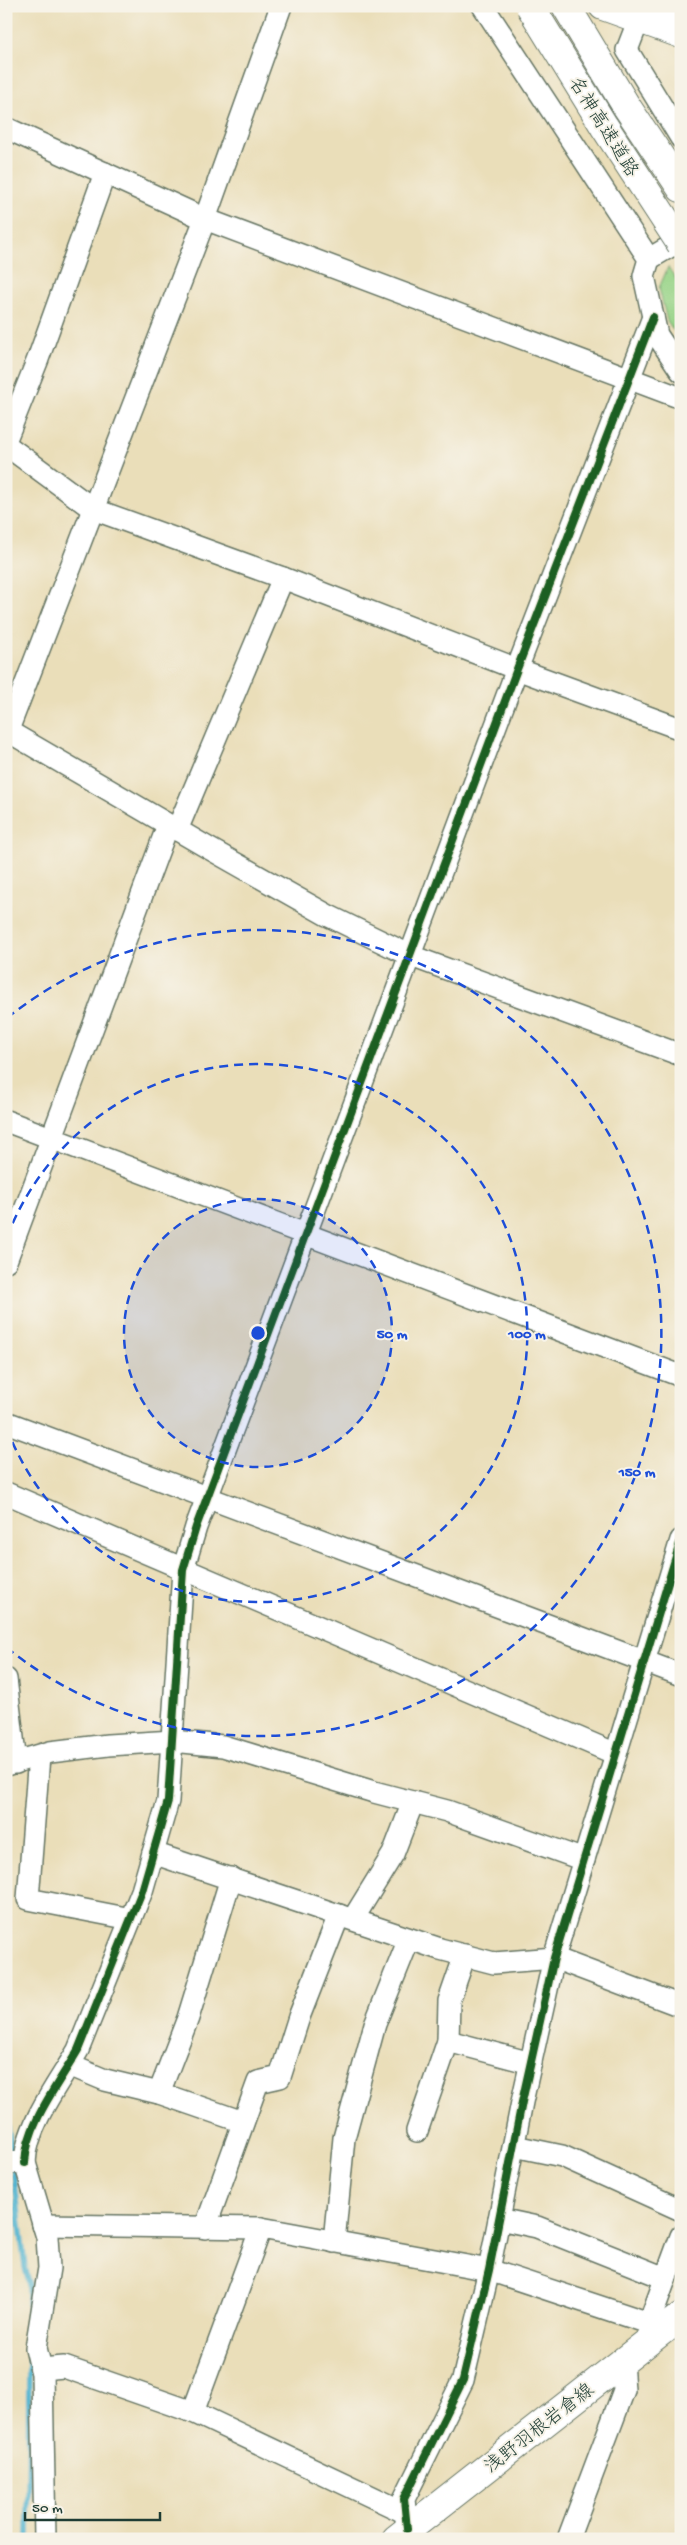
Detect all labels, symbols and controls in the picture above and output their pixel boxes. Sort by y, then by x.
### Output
street label: 名神高速道路 [562,73,643,182]
centre of rings [249,1324,267,1342]
text: 50 m [377,1326,408,1344]
text: 100 m [507,1326,546,1344]
text: 150 m [618,1464,656,1482]
street label: 浅野羽根岩倉線 [480,2379,600,2480]
scale bar [25,2490,160,2522]
text: 50 m [32,2500,63,2518]

